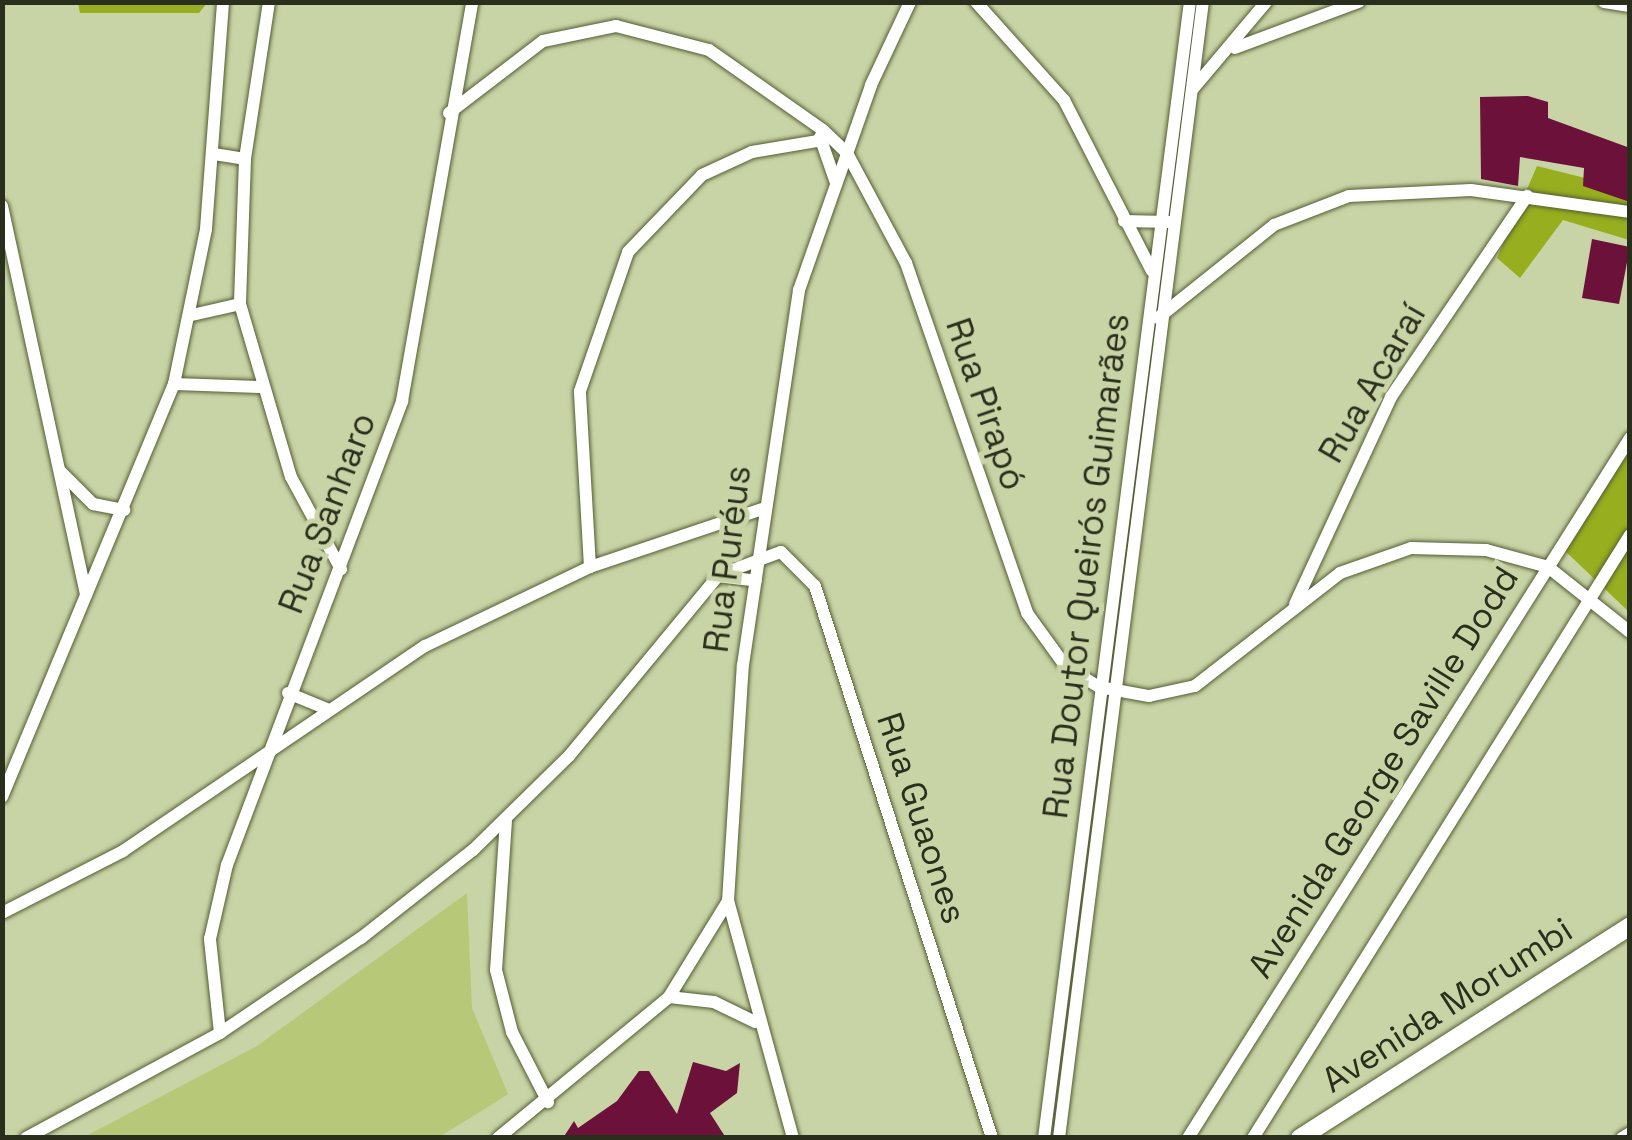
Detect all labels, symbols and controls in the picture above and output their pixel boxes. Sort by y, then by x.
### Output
street label: Rua Acaraí [1310,296,1434,470]
street label: Rua Doutor Queirós Guimarães [1034,311,1138,821]
street label: Rua Pirapó [937,312,1035,496]
street label: Rua Sanharo [270,407,384,619]
street label: Rua Puréus [695,463,759,655]
street label: Avenida George Saville Dodd [1239,559,1527,985]
street label: Rua Guaones [868,707,976,929]
street label: Avenida Morumbi [1314,908,1580,1102]

